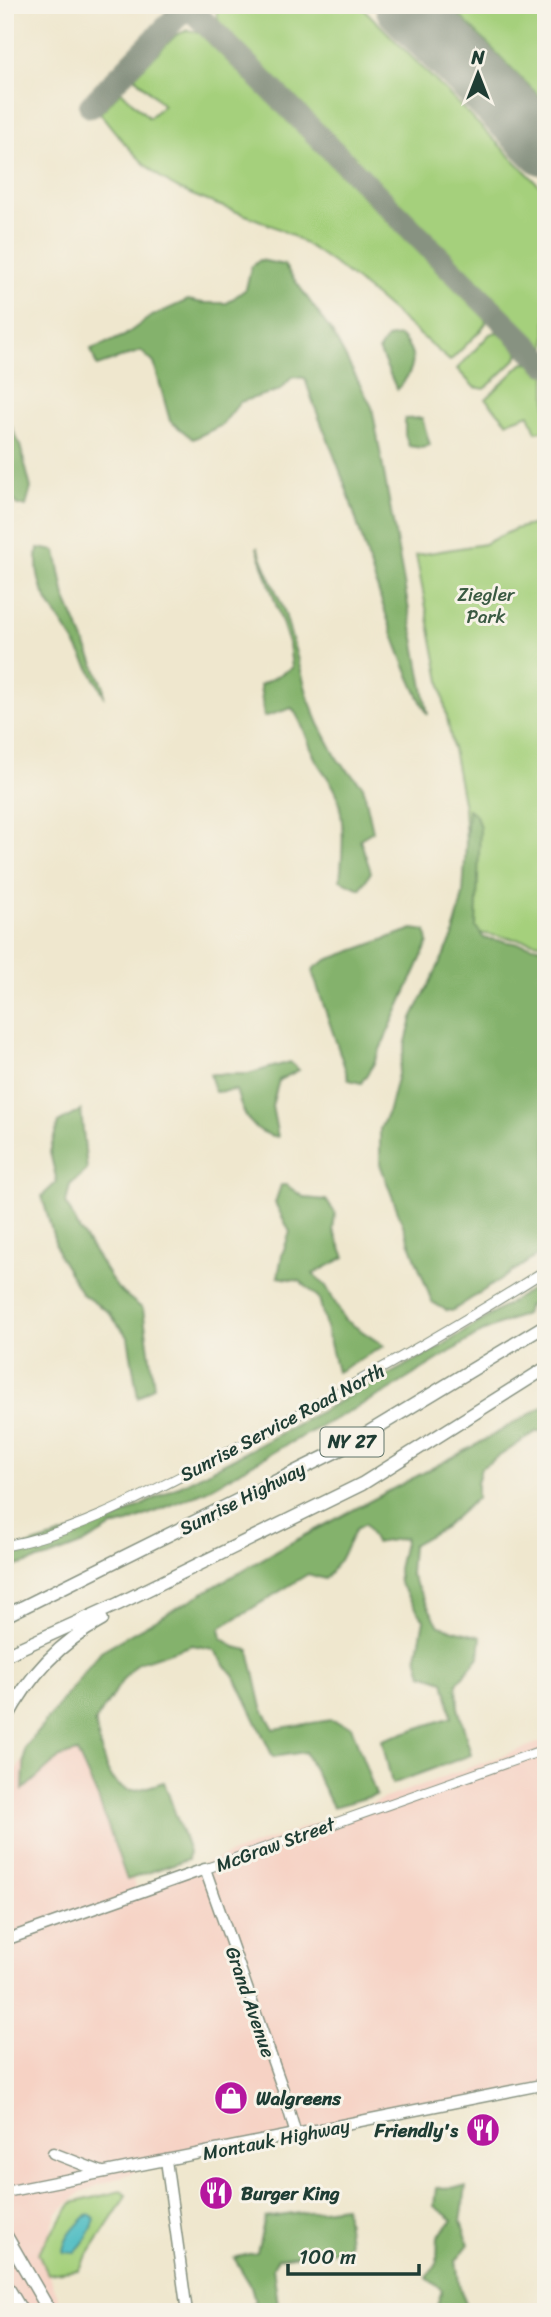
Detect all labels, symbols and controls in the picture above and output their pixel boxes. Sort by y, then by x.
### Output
north arrow [442,38,512,108]
text: N [470,41,485,74]
park label: Ziegler Park [457,578,516,633]
street label: Sunrise Service Road North [174,1354,391,1491]
road number: NY 27 [320,1428,384,1456]
street label: Sunrise Highway [173,1452,311,1544]
street label: McGraw Street [211,1807,341,1881]
street label: Grand Avenue [216,1942,285,2062]
shop icon: Walgreens [212,2079,250,2117]
place label: Walgreens [256,2082,342,2115]
street label: Montauk Highway [200,2109,353,2170]
restaurant icon: Friendly's [464,2111,502,2149]
place label: Friendly's [373,2114,459,2147]
restaurant icon: Burger King [197,2174,235,2212]
place label: Burger King [241,2177,340,2210]
scale bar [288,2233,420,2277]
text: 100 m [299,2238,356,2276]

